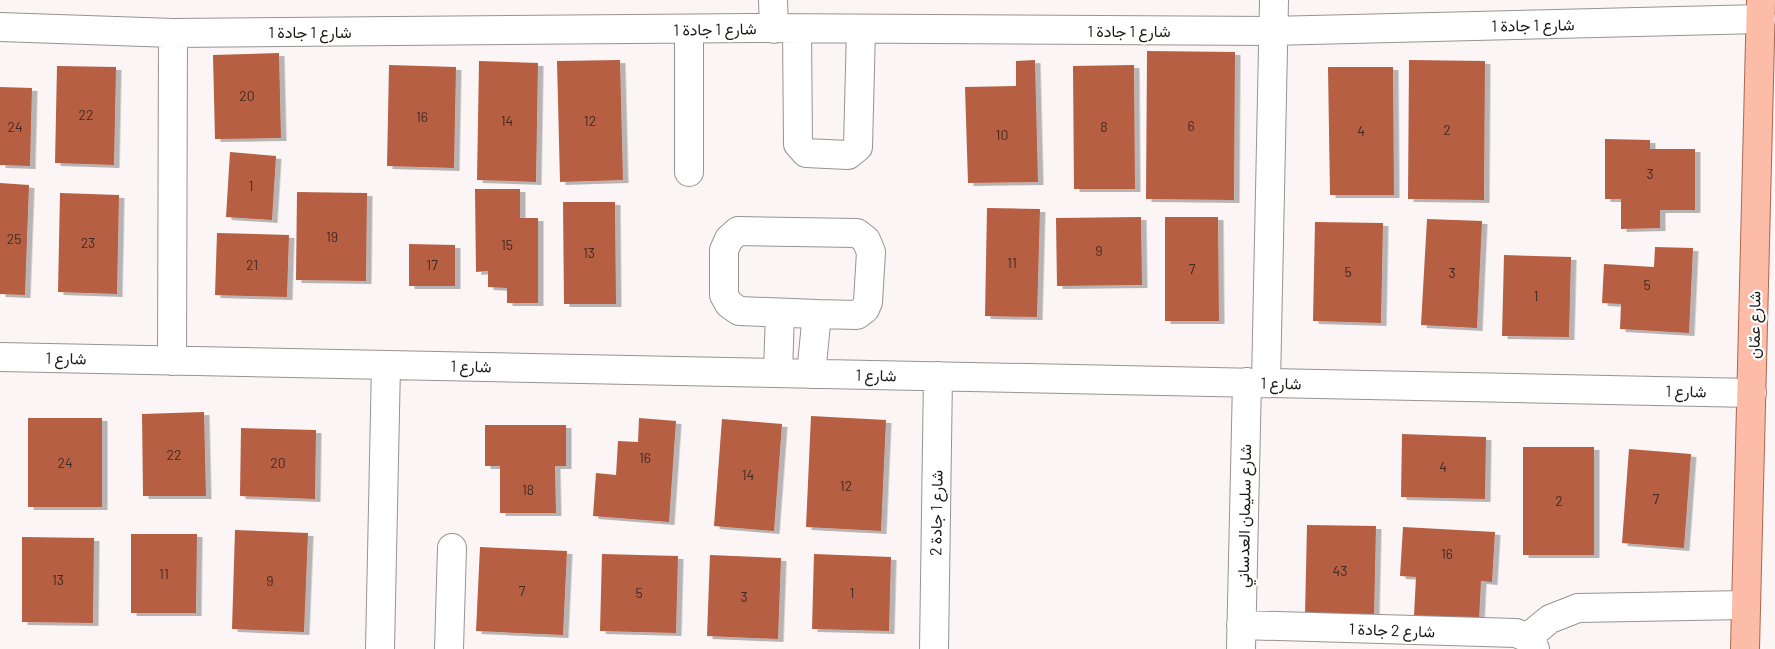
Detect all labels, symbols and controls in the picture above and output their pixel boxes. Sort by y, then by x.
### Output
street label: شارع 1 جادة 1 [1491,14,1575,38]
street label: شارع 1 جادة 1 [673,18,757,42]
street label: شارع 1 جادة 1 [1087,21,1171,43]
street label: شارع 1 جادة 1 [268,22,352,44]
house number: 20 [239,87,255,104]
house number: 22 [78,106,94,123]
house number: 16 [416,108,428,125]
house number: 14 [501,112,513,129]
house number: 12 [584,112,596,129]
house number: 6 [1187,117,1195,134]
house number: 24 [7,118,23,135]
house number: 8 [1100,118,1108,135]
house number: 2 [1443,121,1451,138]
house number: 4 [1357,122,1365,139]
house number: 10 [996,126,1008,143]
house number: 3 [1646,165,1654,182]
house number: 1 [249,177,253,194]
house number: 19 [326,228,338,245]
house number: 25 [7,230,21,247]
house number: 23 [81,234,95,251]
house number: 15 [501,236,513,253]
house number: 9 [1095,242,1103,259]
house number: 13 [583,244,595,261]
house number: 11 [1007,254,1017,271]
house number: 21 [246,256,258,273]
house number: 17 [426,256,438,273]
house number: 7 [1189,260,1196,277]
house number: 5 [1344,263,1352,280]
house number: 3 [1448,264,1456,281]
house number: 5 [1643,276,1651,293]
house number: 1 [1534,287,1538,304]
street label: شارع عمّان [1743,291,1767,359]
street label: شارع 1 [45,348,87,370]
street label: شارع 1 [450,356,492,378]
street label: شارع 1 [855,365,897,387]
street label: شارع 1 [1260,373,1302,395]
street label: شارع 1 [1665,381,1707,403]
street label: شارع سليمان العدساني [1233,444,1259,588]
house number: 22 [166,446,182,463]
house number: 16 [639,449,651,466]
house number: 24 [57,454,73,471]
house number: 20 [270,454,286,471]
house number: 4 [1439,458,1447,475]
house number: 14 [742,466,754,483]
street label: شارع 1 جادة 2 [925,470,949,556]
house number: 12 [840,477,852,494]
house number: 18 [522,481,534,498]
house number: 7 [1653,490,1660,507]
house number: 2 [1555,492,1563,509]
house number: 16 [1441,545,1453,562]
house number: 43 [1333,562,1347,579]
house number: 11 [159,565,169,582]
house number: 13 [52,571,64,588]
house number: 9 [266,572,274,589]
house number: 7 [519,582,526,599]
house number: 5 [635,584,643,601]
house number: 1 [850,584,854,601]
house number: 3 [740,588,748,605]
street label: شارع 2 جادة 1 [1349,619,1435,643]

